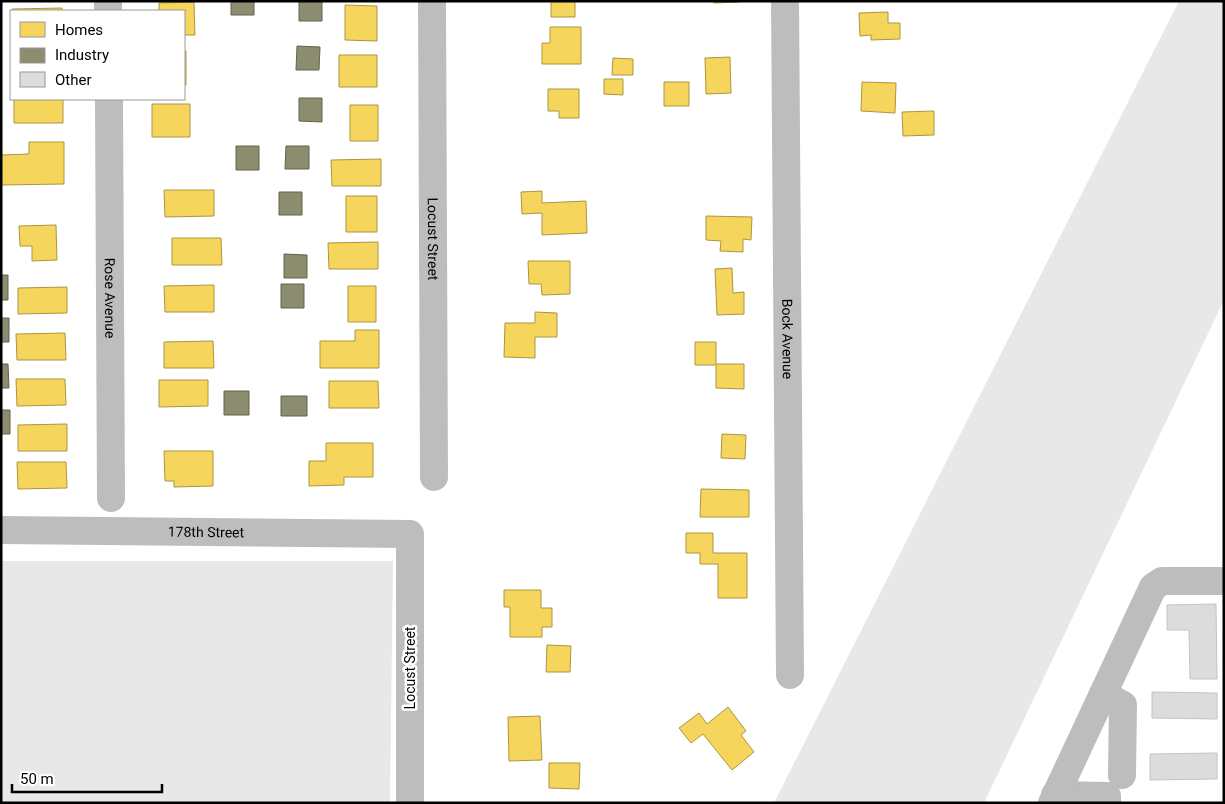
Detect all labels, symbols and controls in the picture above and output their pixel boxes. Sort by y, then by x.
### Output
legend [10,10,185,100]
text: Homes [55,21,103,39]
text: Industry [55,46,109,64]
text: Other [55,71,92,89]
street label: Locust Street [425,198,441,281]
street label: Rose Avenue [102,258,118,338]
street label: Bock Avenue [779,299,796,379]
street label: 178th Street [168,524,245,540]
street label: Locust Street [402,626,418,709]
scale bar [12,762,162,794]
text: 50 m [20,770,54,788]

